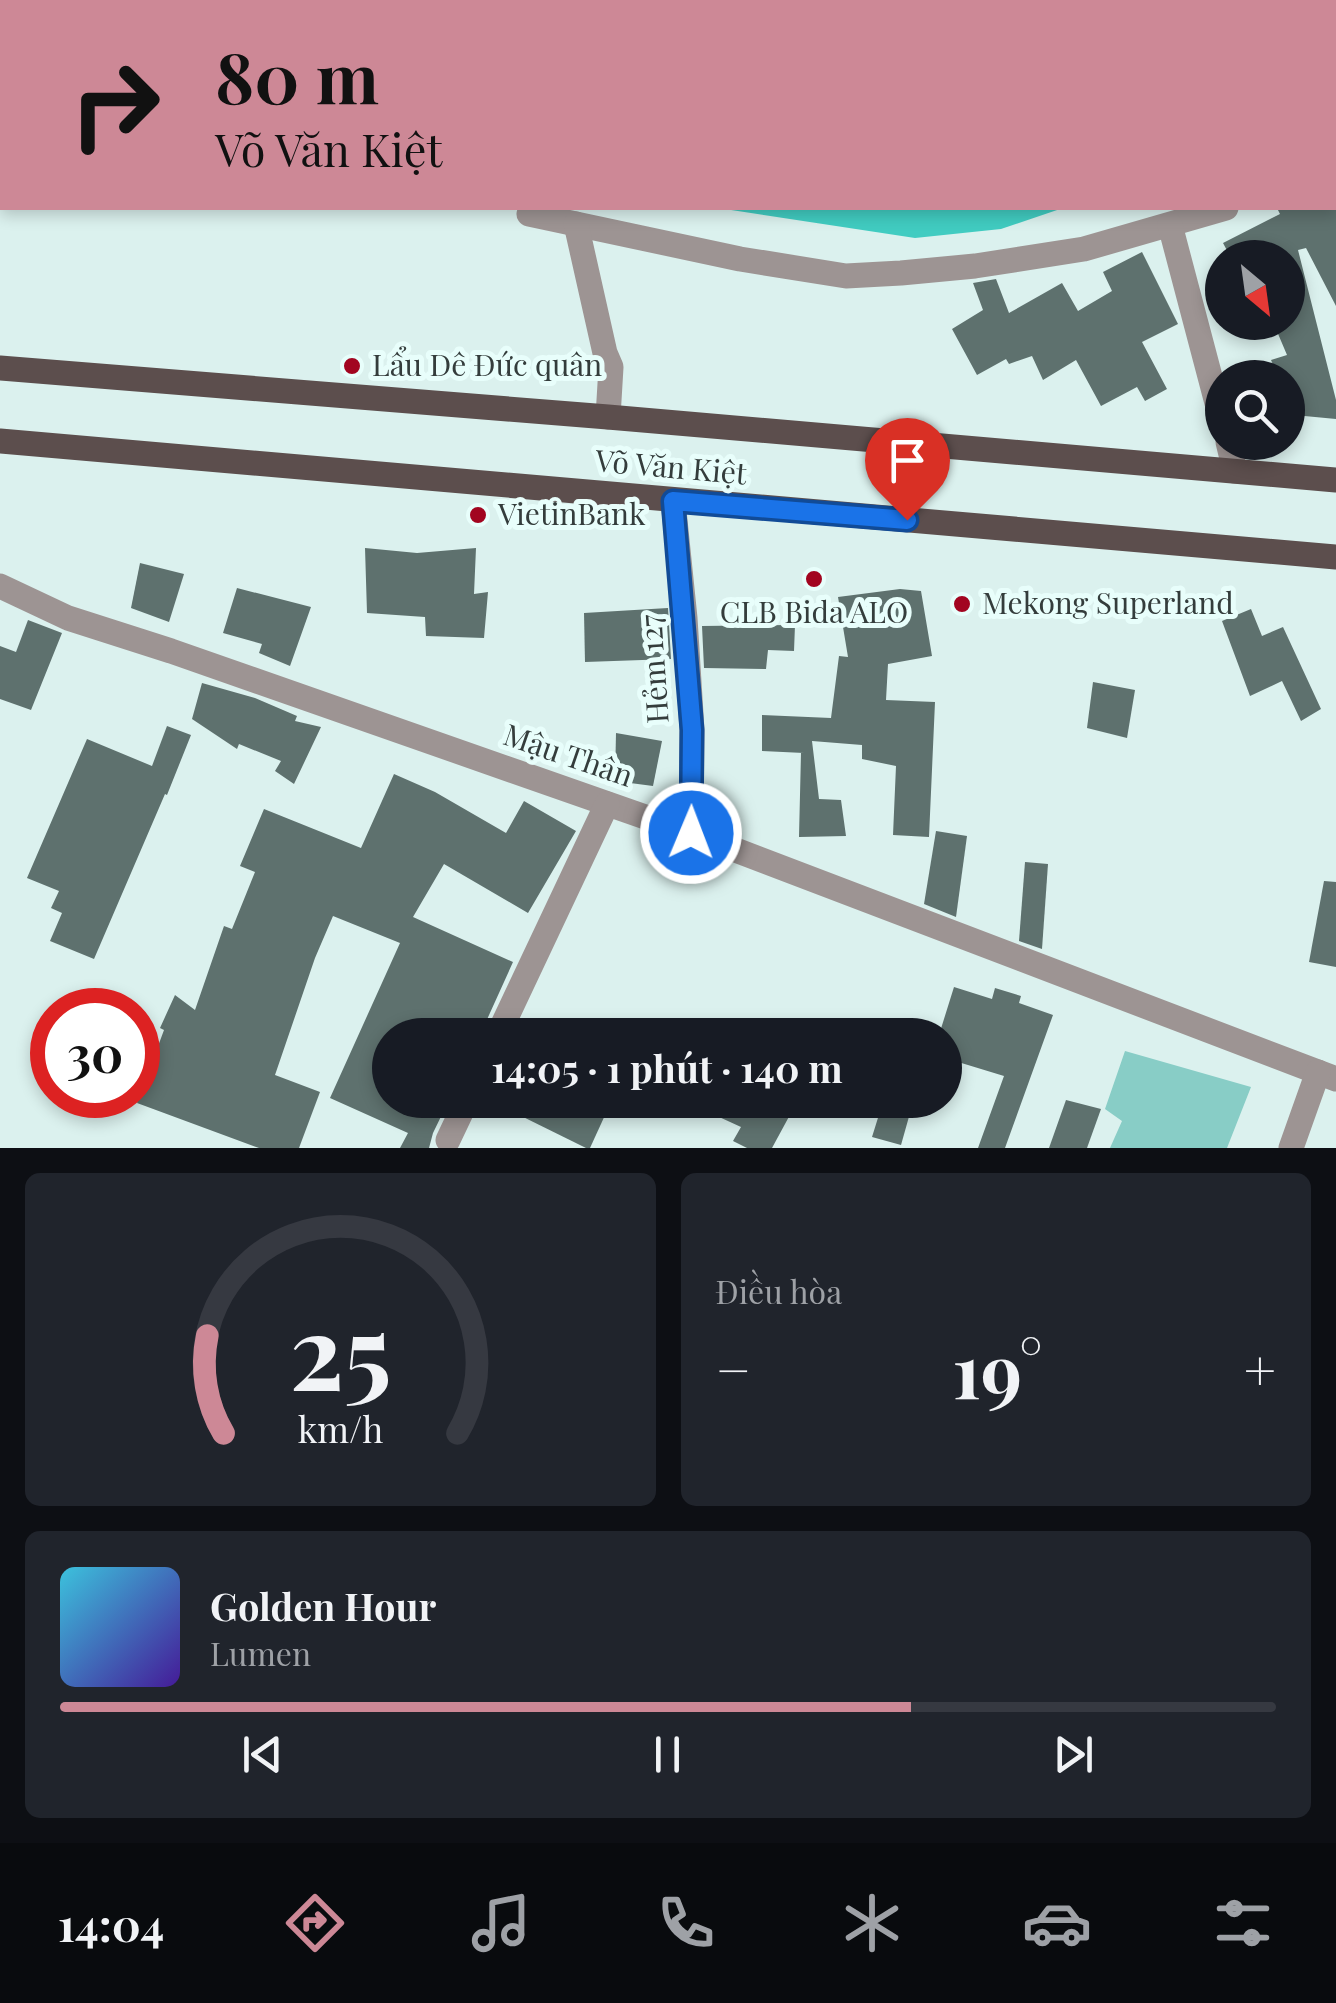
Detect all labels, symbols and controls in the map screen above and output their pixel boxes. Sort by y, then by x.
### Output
text: 80 m [215,28,379,122]
icon: right [50,40,180,170]
text: Võ Văn Kiệt [215,118,442,178]
north arrow [1205,240,1305,340]
map controls [1205,240,1305,460]
place label: Lẩu Dê Đức quân [372,344,602,384]
marker: Lẩu Dê Đức quân [341,355,363,377]
button: search [1205,360,1305,460]
pin [865,418,950,521]
icon: arrive [880,433,935,488]
street label: Võ Văn Kiệt [593,439,749,493]
place label: VietinBank [497,493,646,533]
marker: VietinBank [467,504,489,526]
marker: CLB Bida ALO [803,568,825,590]
place label: Mekong Superland [982,582,1234,622]
place label: CLB Bida ALO [720,591,908,631]
marker: Mekong Superland [951,593,973,615]
street label: Hẻm 127 [629,613,677,725]
street label: Mậu Thân [499,713,639,795]
position arrow [639,781,743,885]
speed limit sign: 30 [30,988,160,1118]
text: 14:05 · 1 phút · 140 m [491,1042,843,1093]
text: Điều hòa [716,1269,842,1312]
text: 25 [289,1278,391,1417]
text: 19° [952,1318,1043,1418]
text: − [716,1331,751,1405]
text: + [1244,1331,1276,1405]
text: km/h [297,1404,383,1452]
text: Golden Hour [210,1580,436,1631]
text: Lumen [210,1631,311,1674]
icon: previous [235,1727,290,1782]
icon: pause [640,1727,695,1782]
icon: next [1046,1727,1101,1782]
icon: directions [280,1888,350,1958]
icon: music [466,1888,536,1958]
icon: phone [651,1888,721,1958]
icon: climate [837,1888,907,1958]
icon: car [1022,1888,1092,1958]
icon: filters [1208,1888,1278,1958]
text: 14:04 [58,1893,164,1953]

